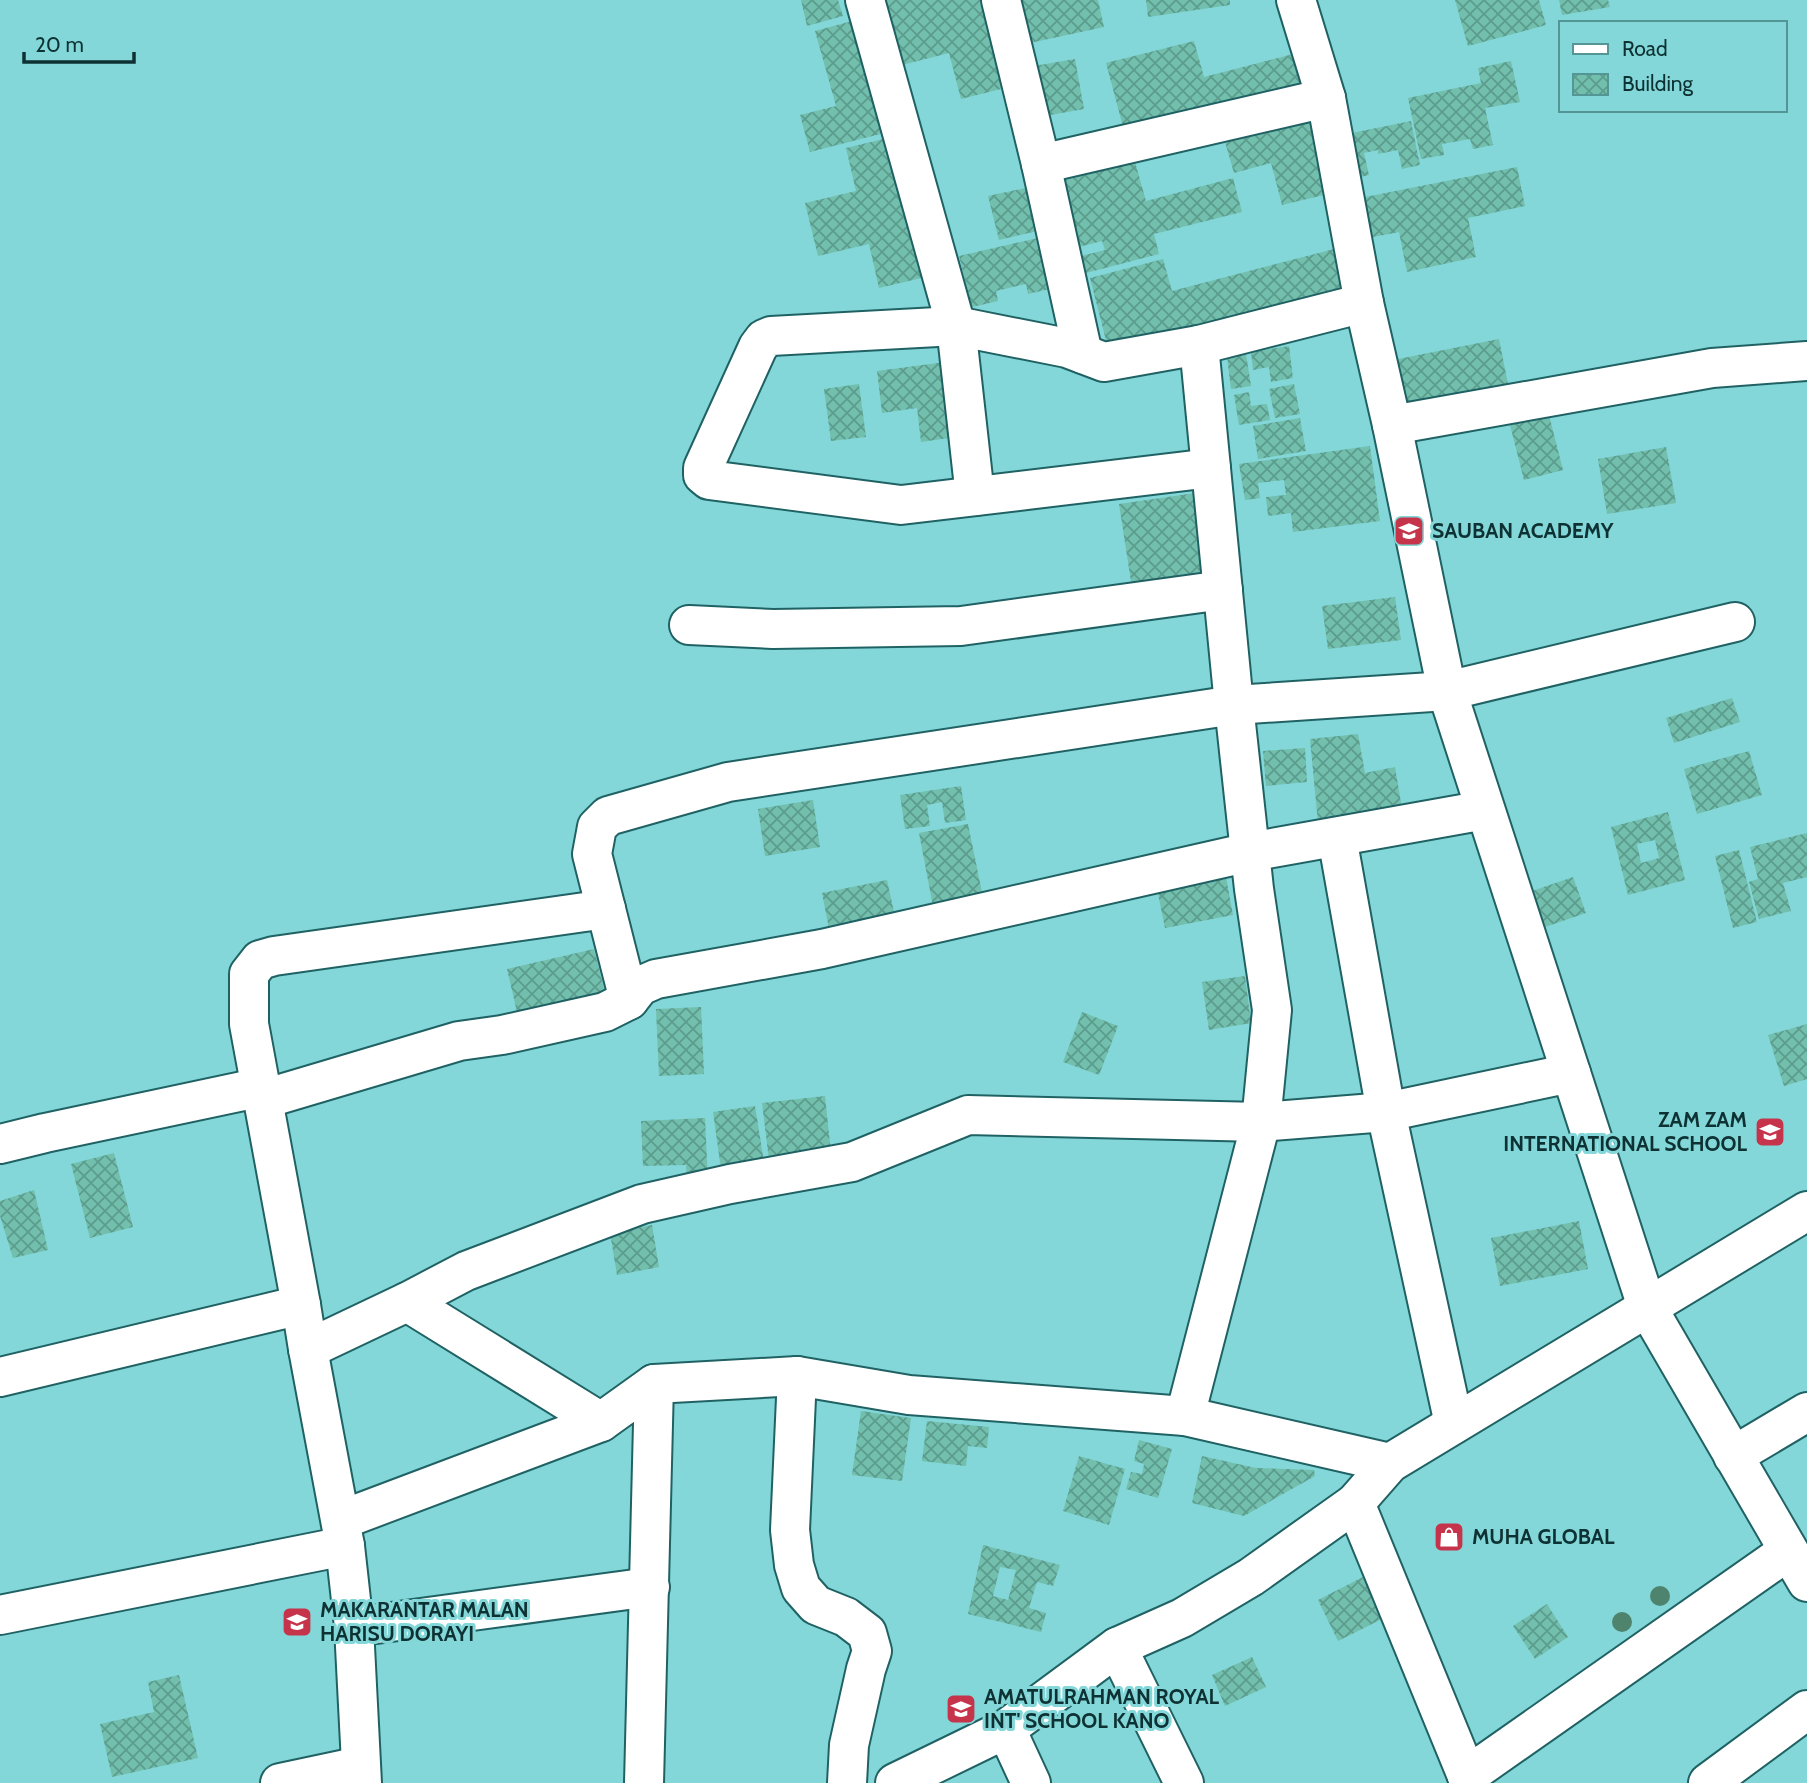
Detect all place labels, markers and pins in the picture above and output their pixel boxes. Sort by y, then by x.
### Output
school or university icon: SAUBAN ACADEMY [1392,514,1426,548]
place label: SAUBAN ACADEMY [1432,518,1614,543]
place label: ZAM ZAM INTERNATIONAL SCHOOL [1503,1107,1747,1156]
school or university icon: ZAM ZAM INTERNATIONAL SCHOOL [1753,1115,1787,1149]
shop icon: MUHA GLOBAL [1432,1520,1466,1554]
place label: MUHA GLOBAL [1472,1524,1615,1549]
place label: MAKARANTAR MALAN HARISU DORAYI [320,1597,529,1646]
school or university icon: MAKARANTAR MALAN HARISU DORAYI [280,1605,314,1639]
place label: AMATULRAHMAN ROYAL INT' SCHOOL KANO [984,1684,1220,1733]
school or university icon: AMATULRAHMAN ROYAL INT' SCHOOL KANO [944,1692,978,1726]

